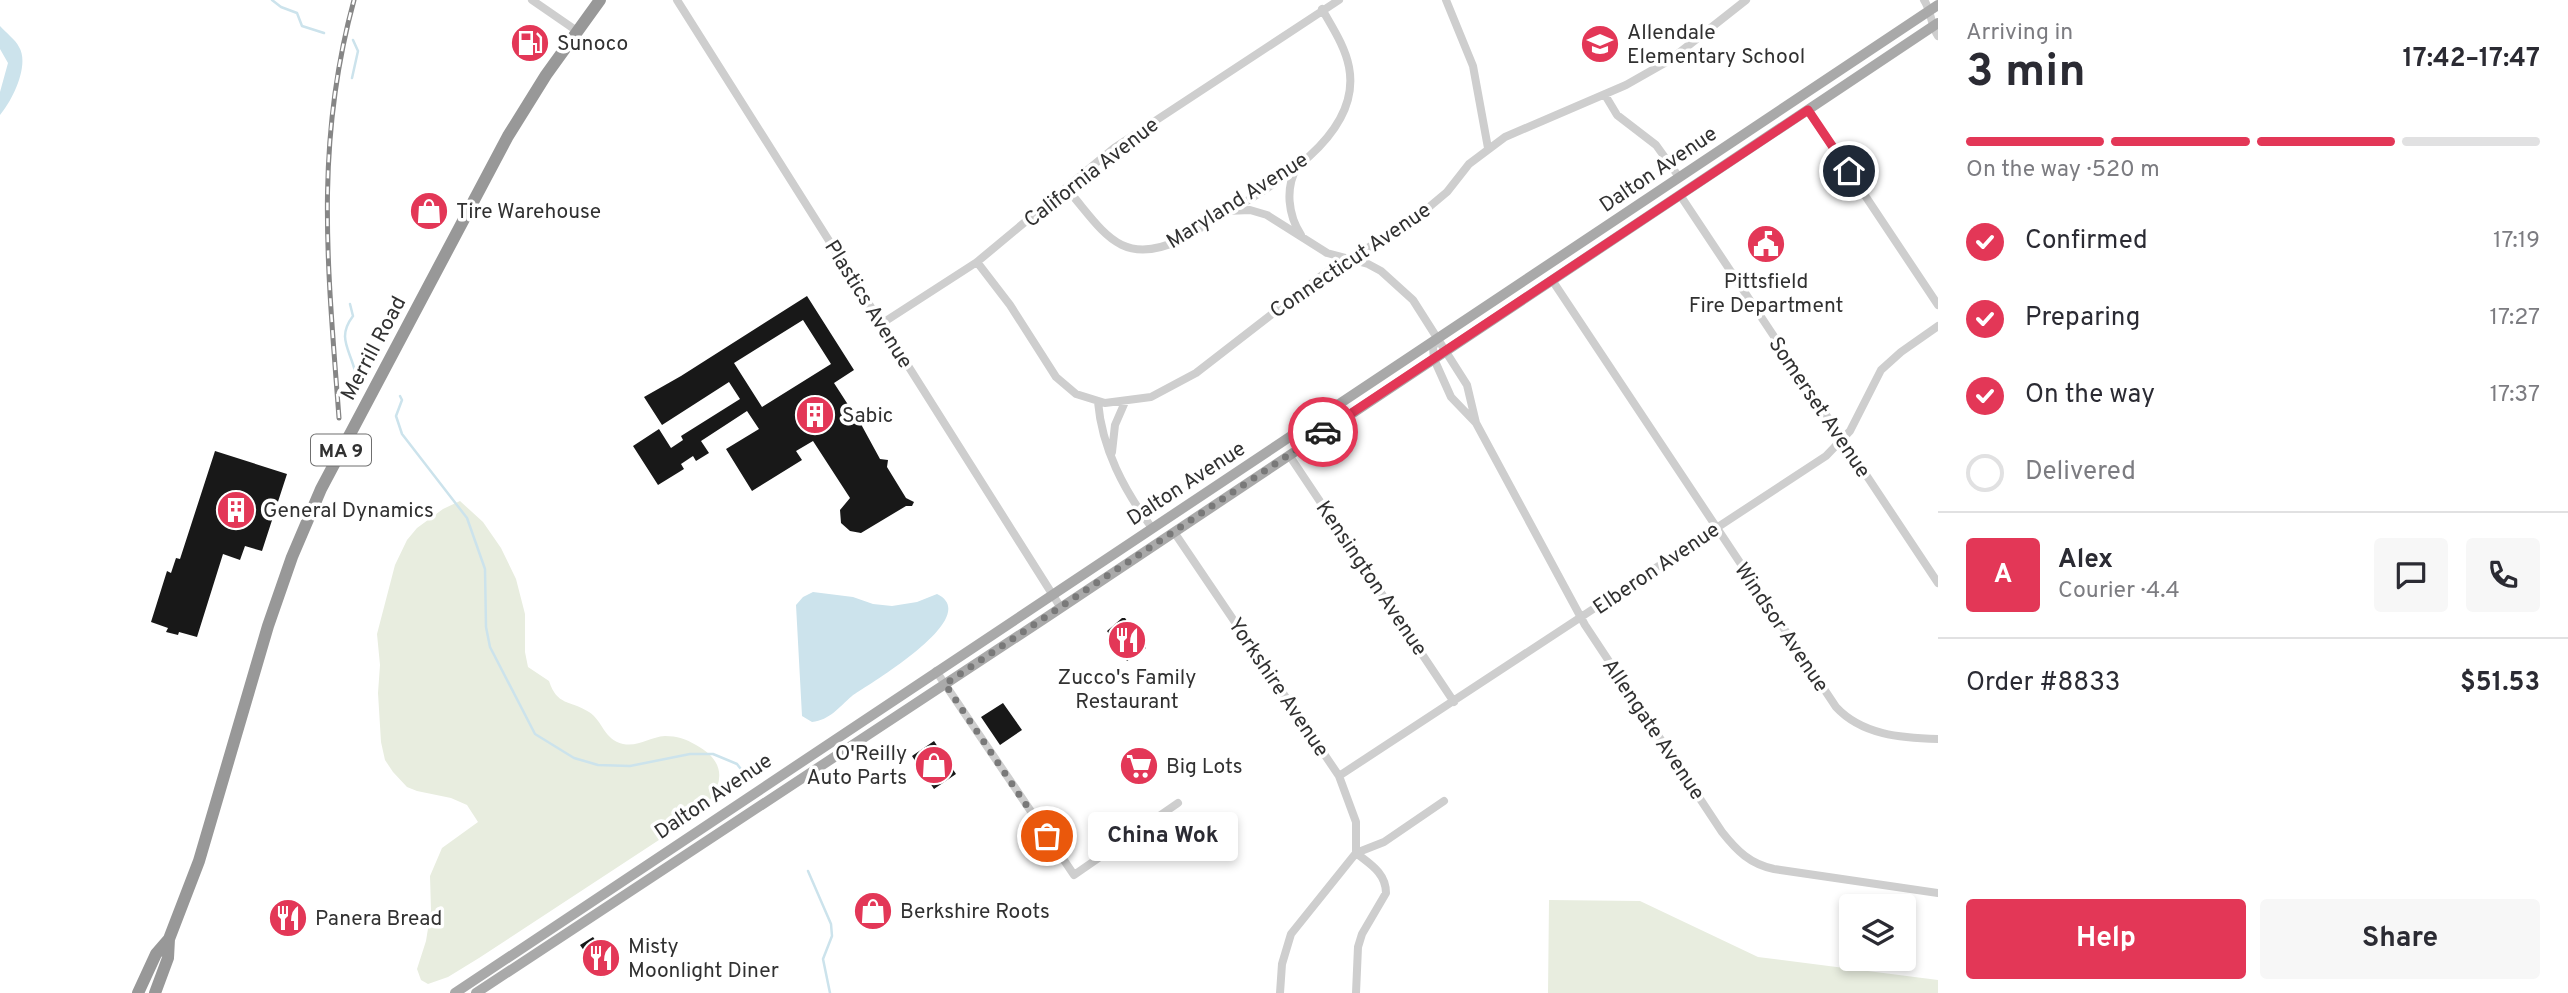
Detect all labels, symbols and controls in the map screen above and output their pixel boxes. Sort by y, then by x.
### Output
text: Arriving in [1966,19,2073,48]
place label: Allendale Elementary School [1627,20,1805,71]
fuel station icon: Sunoco [509,22,551,64]
school or university icon: Allendale Elementary School [1579,23,1621,65]
place label: Sunoco [557,31,628,58]
text: 17:42–17:47 [2402,43,2540,76]
text: 3 min [1966,44,2086,103]
street label: California Avenue [1019,112,1165,234]
street label: Dalton Avenue [1595,121,1723,219]
pin [1819,141,1879,201]
street label: Maryland Avenue [1162,147,1314,256]
icon: home [1830,152,1868,190]
text: On the way · 520 m [1966,156,2160,185]
shop icon: Tire Warehouse [408,190,450,232]
street label: Connecticut Avenue [1265,197,1437,325]
place label: Tire Warehouse [456,199,601,226]
public building icon: Pittsfield Fire Department [1745,223,1787,265]
icon: check [1966,223,2004,261]
text: Confirmed [2025,225,2148,258]
text: 17:19 [2493,227,2540,256]
street label: Plastics Avenue [817,235,918,374]
place label: Pittsfield Fire Department [1689,269,1843,320]
street label: Merrill Road [336,292,413,406]
icon: check [1966,300,2004,338]
text: Preparing [2025,302,2140,335]
text: 17:27 [2489,304,2540,333]
street label: Somerset Avenue [1762,332,1876,484]
icon: check [1966,377,2004,415]
text: On the way [2025,379,2155,412]
text: 17:37 [2490,381,2540,410]
building icon: Sabic [794,394,836,436]
courier [1288,397,1358,467]
place label: Sabic [842,403,893,430]
icon: car [1304,413,1342,451]
road number: MA 9 [311,435,371,466]
street label: Dalton Avenue [1122,436,1251,533]
text: Delivered [2025,456,2136,489]
building icon: General Dynamics [215,489,257,531]
street label: Kensington Avenue [1309,496,1433,662]
place label: General Dynamics [263,498,434,525]
street label: Elberon Avenue [1588,517,1725,622]
button: chat [2374,538,2448,612]
button: phone [2466,538,2540,612]
text: Alex [2058,544,2113,577]
street label: Windsor Avenue [1727,558,1834,698]
text: A [1994,559,2012,592]
text: Courier · 4.4 [2058,577,2180,606]
street label: Yorkshire Avenue [1221,613,1334,763]
restaurant icon: Zucco's Family Restaurant [1106,619,1148,661]
street label: Allengate Avenue [1595,654,1710,806]
place label: Zucco's Family Restaurant [1058,665,1196,716]
text: Order #8833 [1966,667,2120,700]
text: $51.53 [2460,667,2540,700]
place label: O'Reilly Auto Parts [806,741,907,792]
shop icon: O'Reilly Auto Parts [913,744,955,786]
supermarket icon: Big Lots [1118,745,1160,787]
street label: Dalton Avenue [650,748,778,846]
place label: Big Lots [1166,754,1243,781]
pin [1017,806,1077,866]
callout: China Wok [1089,812,1240,860]
icon: bag [1028,817,1066,855]
text: China Wok [1107,822,1219,851]
shop icon: Berkshire Roots [852,890,894,932]
map controls [1839,894,1916,971]
button: layers [1839,894,1916,971]
restaurant icon: Panera Bread [267,897,309,939]
place label: Berkshire Roots [900,899,1050,926]
button: Help [1966,899,2246,979]
button: Share [2260,899,2540,979]
place label: Panera Bread [315,906,442,933]
place label: Misty Moonlight Diner [628,934,779,985]
restaurant icon: Misty Moonlight Diner [580,937,622,979]

